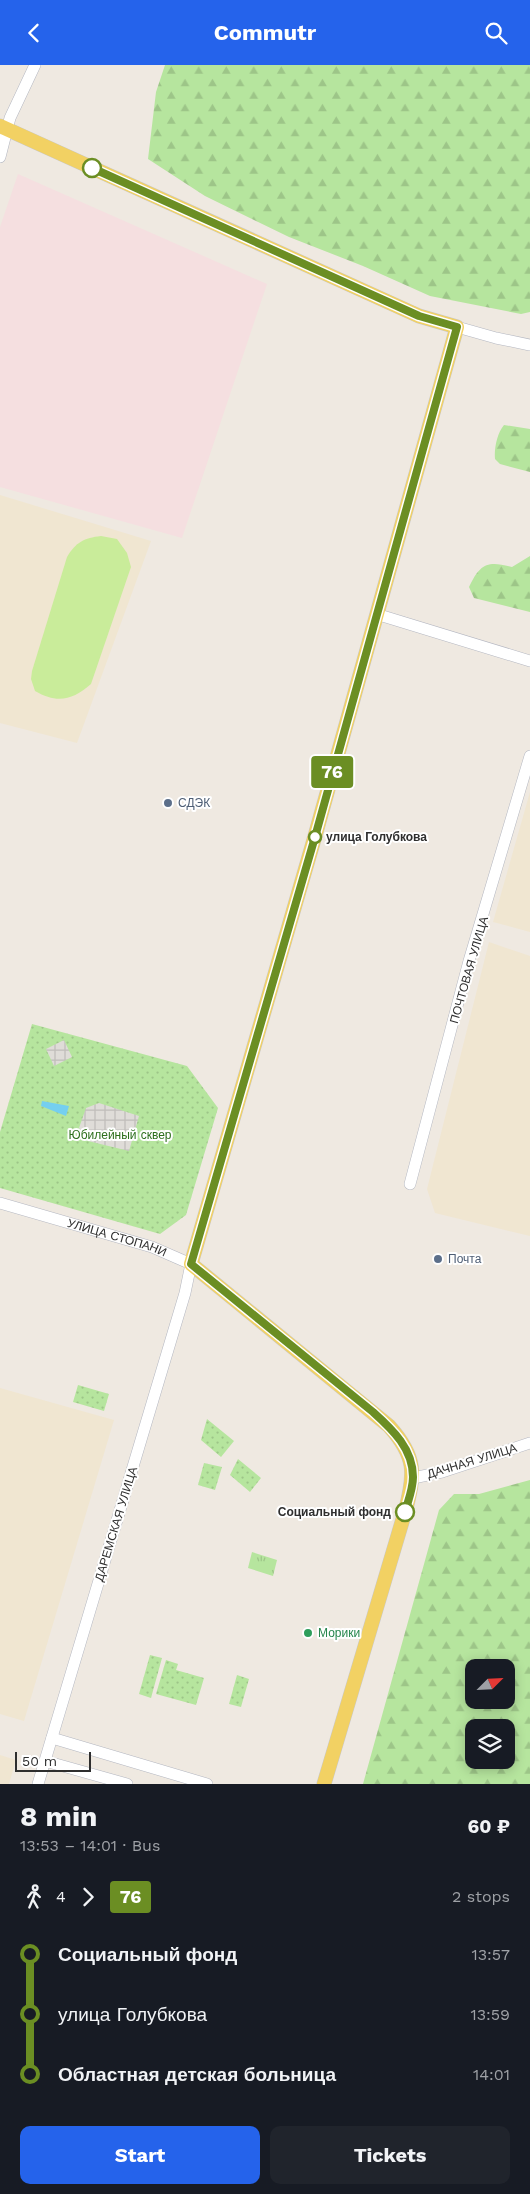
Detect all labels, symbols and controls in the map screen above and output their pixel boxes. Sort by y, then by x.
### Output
icon: back [20,19,48,47]
icon: search [482,19,510,47]
text: Commutr [214,20,316,45]
unlabelled marker [82,158,102,178]
line badge: 76 [310,756,354,788]
text: 76 [321,761,343,782]
place label: СДЭК [178,796,210,810]
marker: СДЭК [162,797,174,809]
marker: улица Голубкова [308,830,322,844]
place label: улица Голубкова [326,830,427,844]
street label: ПОЧТОВАЯ УЛИЦА [447,915,491,1025]
park label: Юбилейный сквер [69,1128,172,1142]
street label: УЛИЦА СТОПАНИ [66,1216,169,1260]
place label: Почта [448,1252,482,1266]
marker: Почта [432,1253,444,1265]
street label: ДАЧНАЯ УЛИЦА [425,1441,519,1481]
street label: ДАРЕМСКАЯ УЛИЦА [92,1465,140,1583]
marker: Социальный фонд [395,1502,415,1522]
place label: Социальный фонд [278,1505,391,1519]
place label: Морики [318,1626,360,1640]
marker: Морики [302,1627,314,1639]
north arrow [465,1659,515,1709]
map controls [465,1659,515,1769]
button: layers [465,1719,515,1769]
scale bar [15,1749,91,1772]
text: 50 m [22,1753,57,1769]
text: 8 min [20,1800,97,1833]
text: 60 ₽ [468,1815,510,1838]
text: 13:53 – 14:01 · Bus [20,1836,160,1855]
icon: walk [20,1883,48,1911]
icon: forward [74,1883,102,1911]
text: 76 [120,1886,141,1907]
text: 4 [56,1887,66,1906]
text: 2 stops [452,1887,510,1906]
text: Социальный фонд [58,1943,237,1966]
text: 13:57 [471,1945,510,1964]
text: улица Голубкова [58,2003,207,2026]
text: 13:59 [471,2005,510,2024]
text: Областная детская больница [58,2063,336,2086]
text: 14:01 [473,2065,510,2084]
button: Start [20,2126,260,2184]
button: Tickets [270,2126,510,2184]

